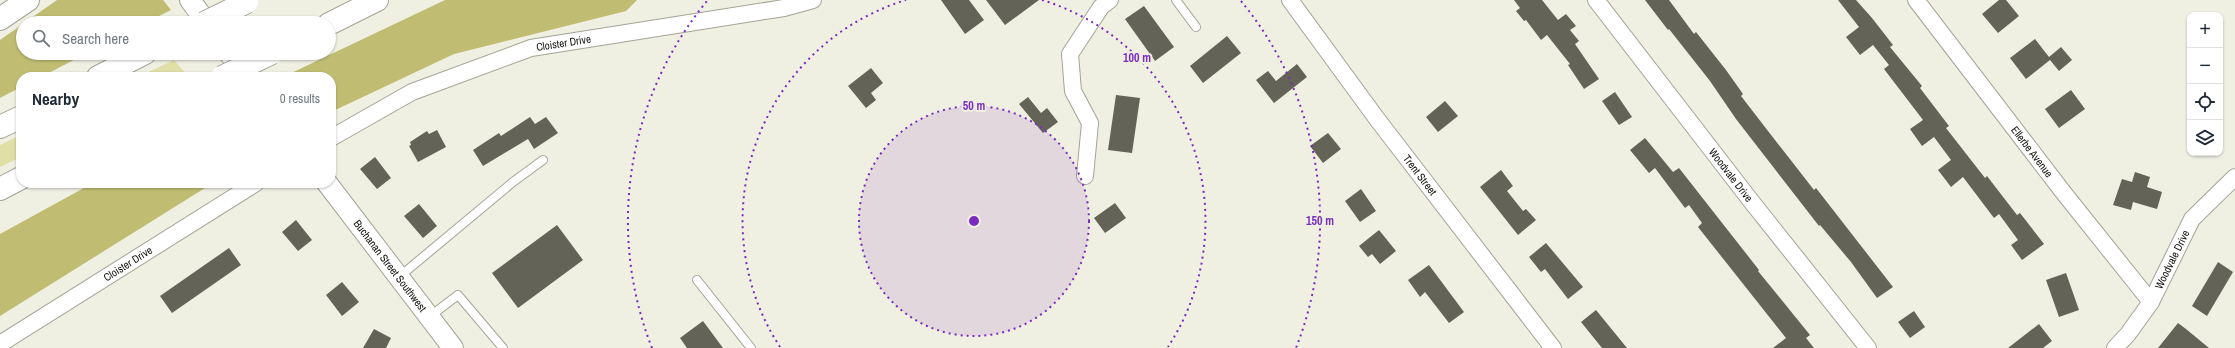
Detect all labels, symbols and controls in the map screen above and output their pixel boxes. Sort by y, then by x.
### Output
map controls [2187,12,2223,156]
button: + [2187,12,2223,48]
search box [16,16,336,60]
icon: search [30,27,52,49]
text: Search here [62,28,129,49]
street label: Cloister Drive [535,32,592,54]
button: − [2187,48,2223,84]
text: 100 m [1123,50,1151,66]
button: locate [2187,84,2223,120]
text: Nearby [32,87,79,110]
text: 0 results [280,90,320,107]
text: 50 m [963,98,985,114]
button: layers [2187,120,2223,156]
street label: Ellerbe Avenue [2008,123,2056,180]
street label: Woodvale Drive [1706,145,1756,205]
street label: Trent Street [1400,152,1440,198]
text: 150 m [1306,213,1334,229]
centre of rings [967,214,981,228]
street label: Buchanan Street Southwest [351,217,430,315]
street label: Woodvale Drive [2152,228,2193,291]
street label: Cloister Drive [101,243,155,284]

